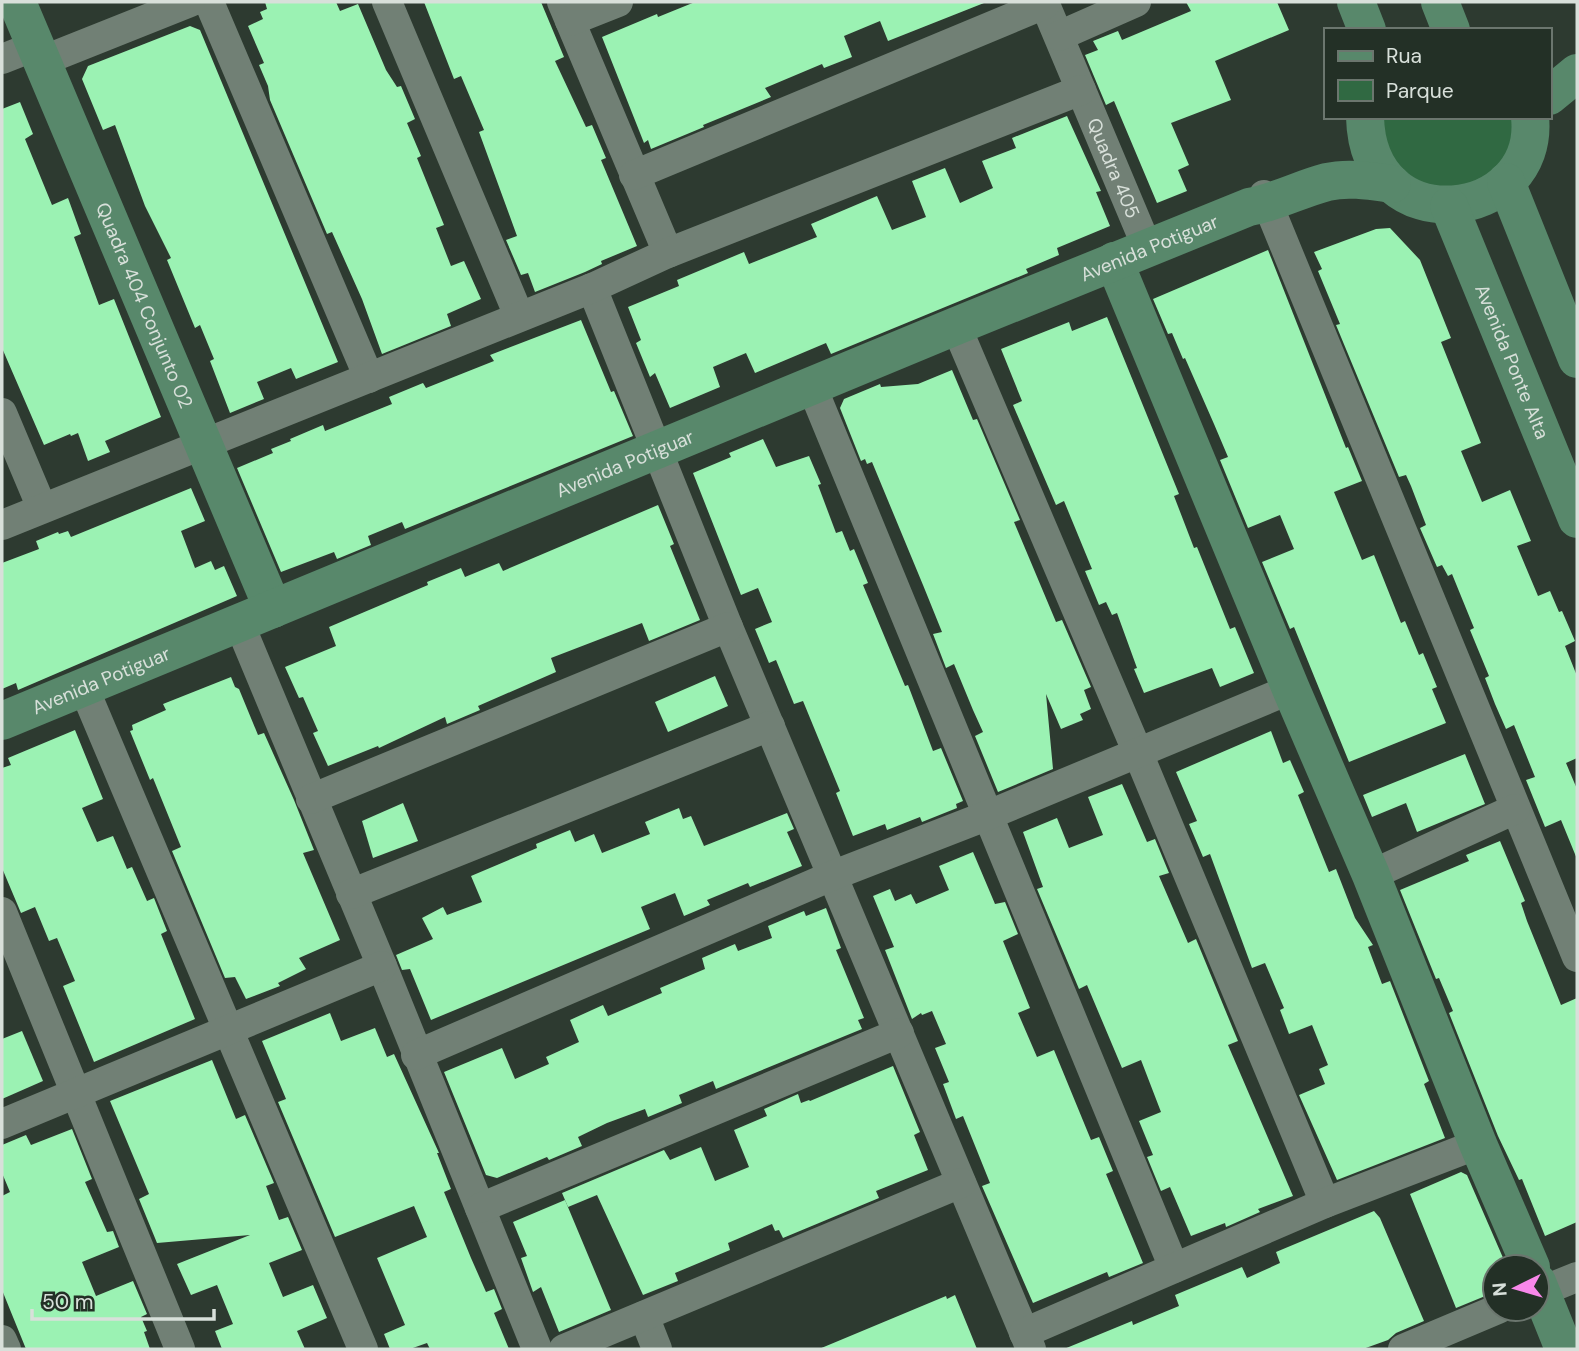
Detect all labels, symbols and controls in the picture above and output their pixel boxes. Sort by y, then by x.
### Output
legend [1324,28,1551,119]
text: Rua [1386,42,1422,70]
text: Parque [1386,77,1454,105]
street label: Quadra 405 [1082,114,1146,222]
street label: Quadra 404 Conjunto 02 [90,198,199,412]
street label: Avenida Potiguar [1076,208,1222,287]
street label: Avenida Ponte Alta [1470,280,1555,443]
street label: Avenida Potiguar [552,423,697,503]
street label: Avenida Potiguar [28,640,174,720]
north arrow [1481,1253,1551,1323]
scale bar [32,1278,214,1322]
text: N [1487,1281,1513,1297]
text: 50 m [42,1288,93,1316]

